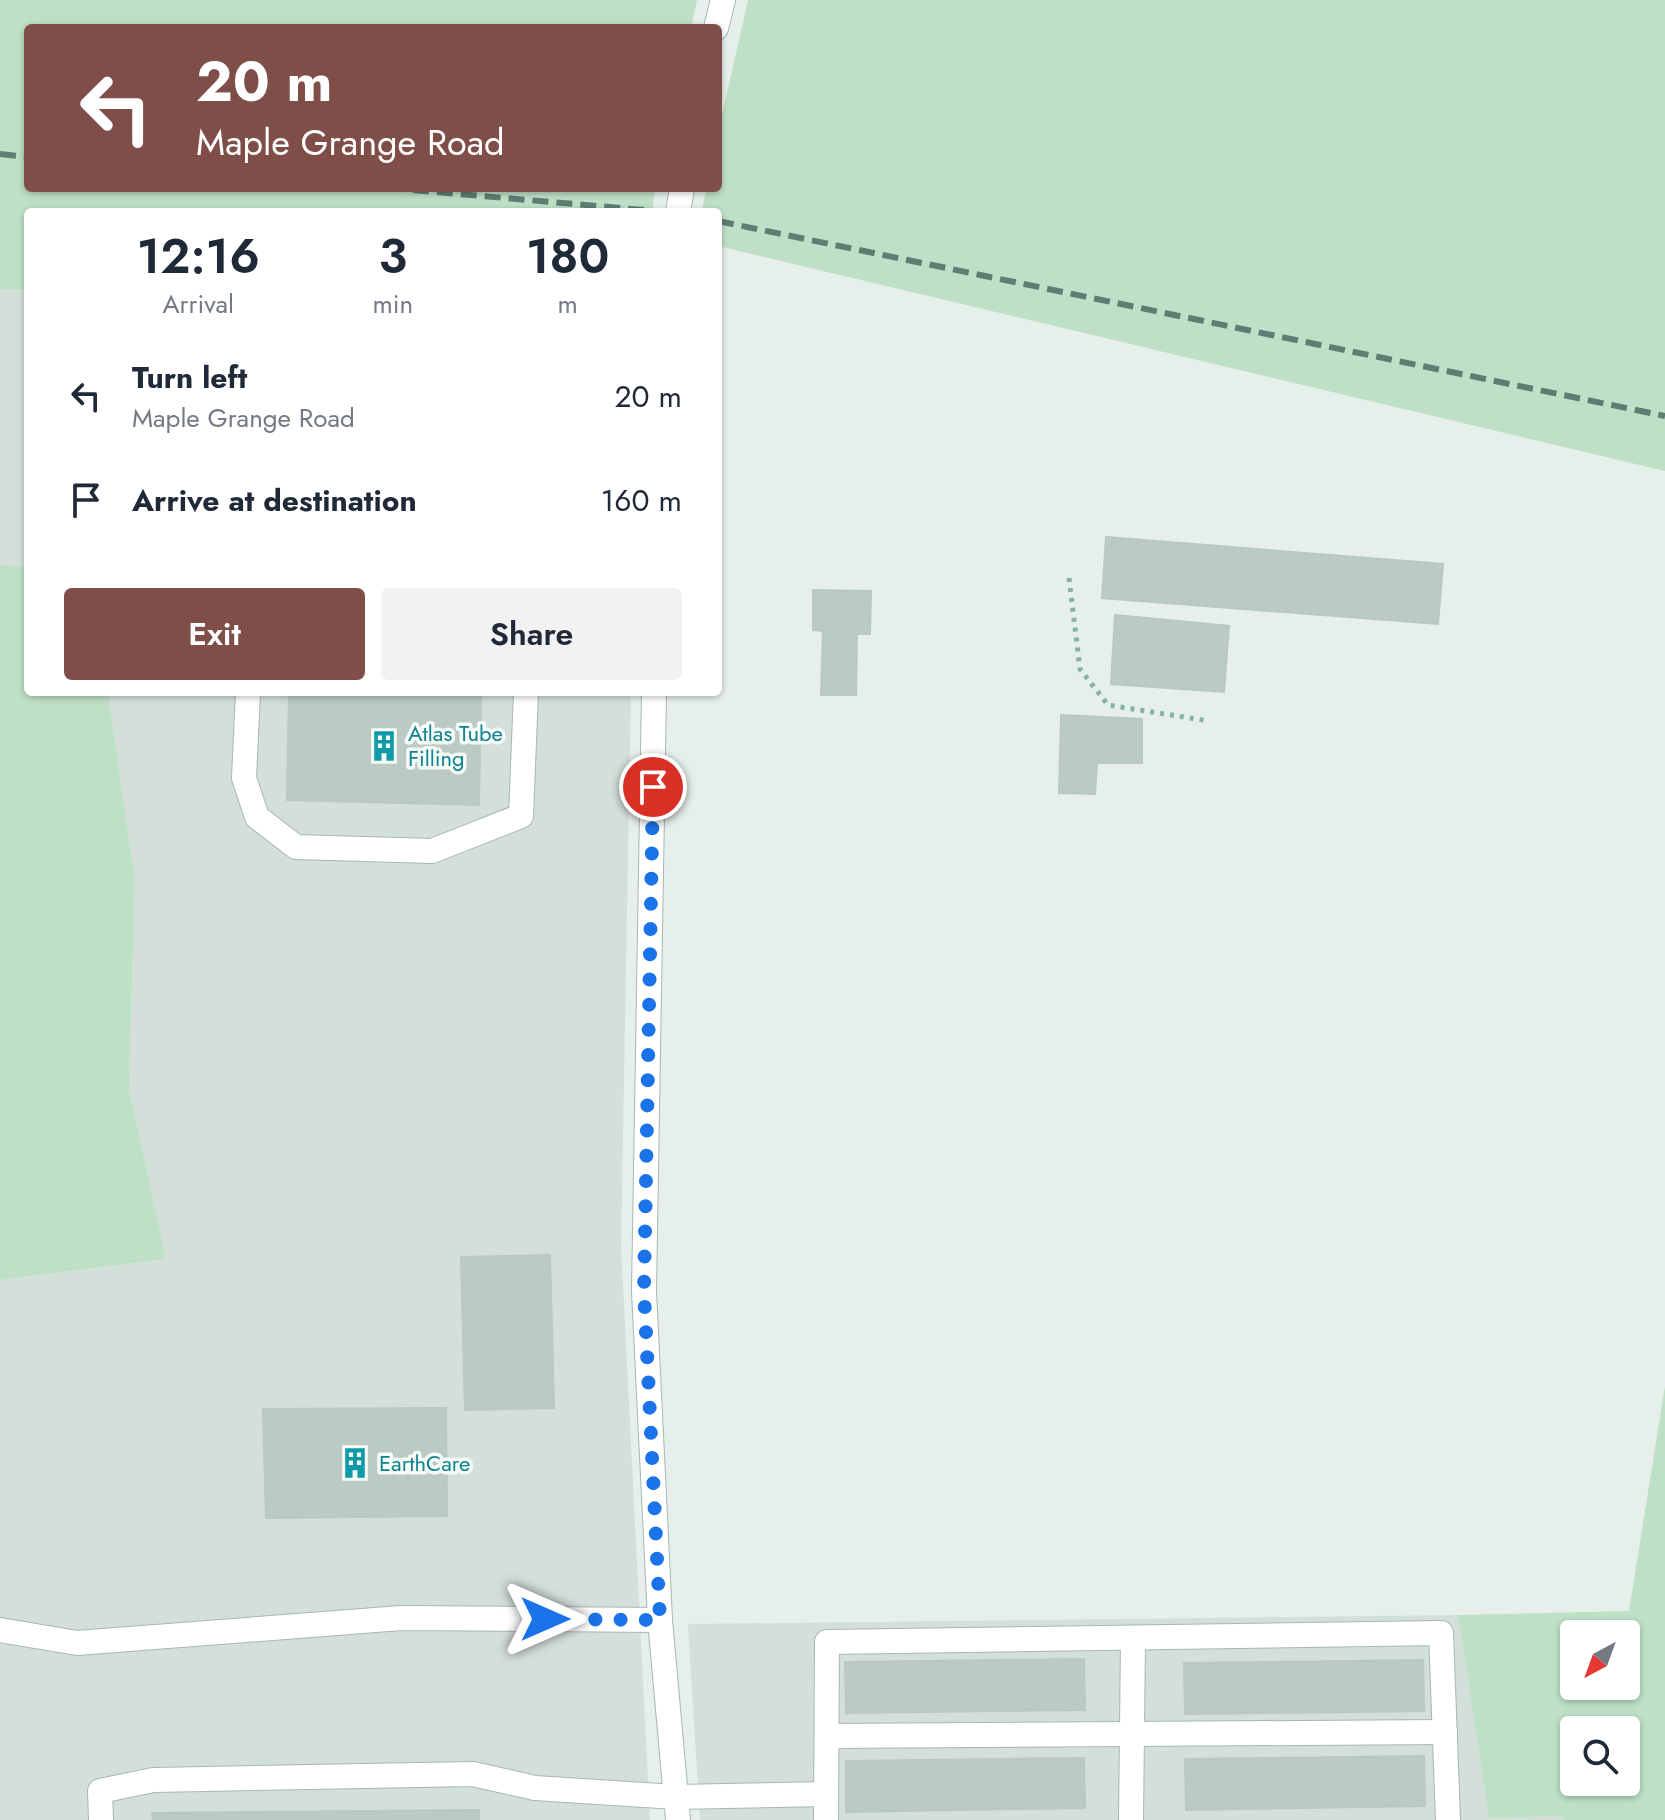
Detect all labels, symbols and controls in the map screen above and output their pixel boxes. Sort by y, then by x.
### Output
text: 20 m [196,41,333,122]
icon: left [64,56,168,160]
text: Maple Grange Road [196,116,505,168]
text: 12:16 [137,222,260,291]
text: 3 [379,222,407,291]
text: 180 [526,222,609,291]
text: Arrival [162,285,234,323]
text: min [373,285,413,323]
text: m [557,285,578,323]
text: Turn left [132,356,247,399]
icon: left [64,374,108,418]
text: 20 m [615,375,682,418]
text: Maple Grange Road [132,399,355,437]
icon: arrive [64,478,108,522]
text: Arrive at destination [132,479,417,522]
text: 160 m [601,479,682,522]
button: Exit [64,588,365,680]
button: Share [381,588,682,680]
place label: Atlas Tube Filling [408,717,503,774]
building icon: Atlas Tube Filling [367,729,401,763]
pin [619,753,687,821]
icon: arrive [631,765,675,809]
building icon: EarthCare [338,1446,372,1480]
place label: EarthCare [379,1447,470,1479]
position arrow [503,1577,587,1661]
north arrow [1560,1620,1640,1700]
map controls [1560,1620,1640,1796]
button: search [1560,1716,1640,1796]

